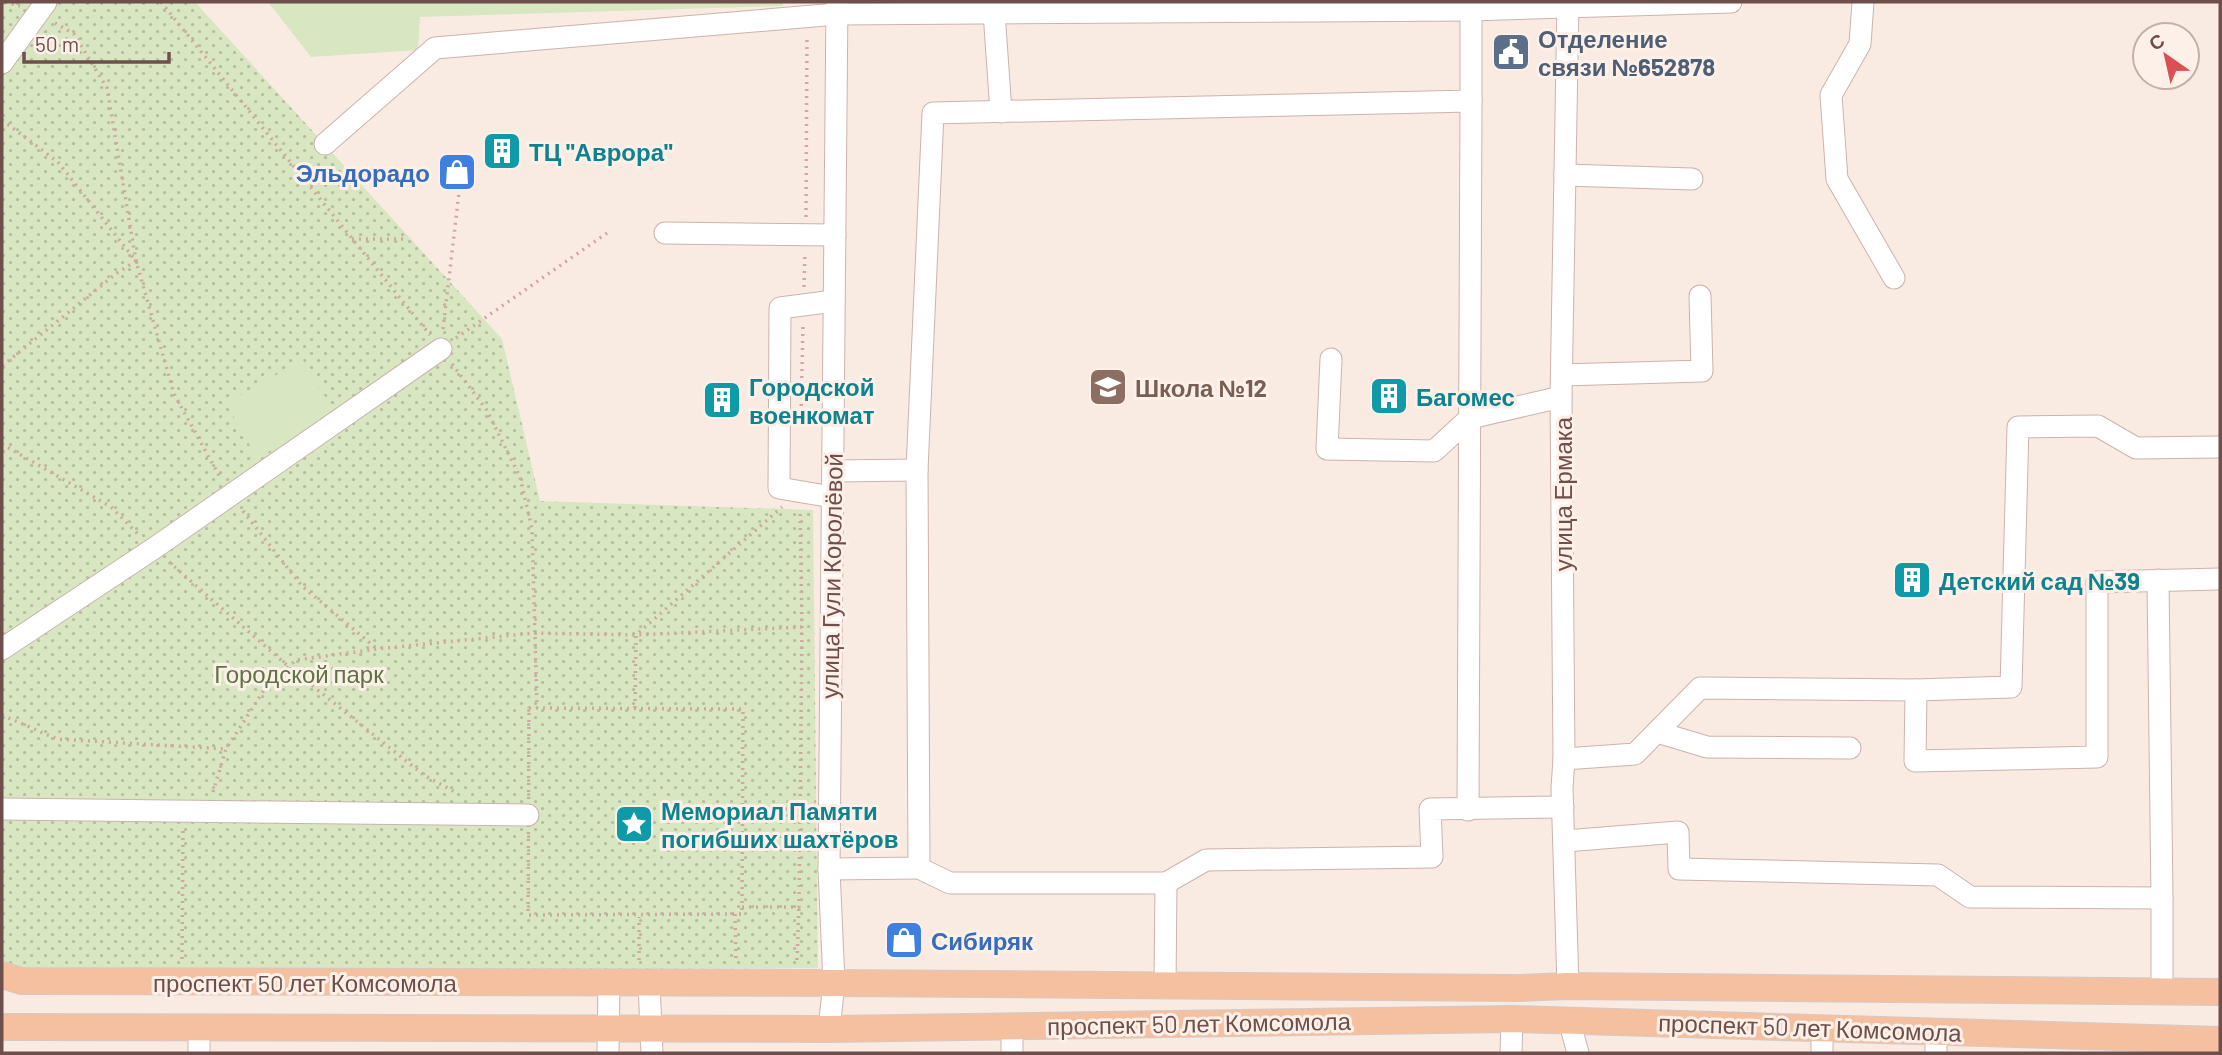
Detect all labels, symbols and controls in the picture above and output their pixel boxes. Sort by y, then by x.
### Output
scale bar [24,21,170,65]
north arrow [2131,21,2201,91]
place label: Отделение связи №652878 [1538,24,1715,81]
text: С [2144,28,2169,55]
text: 50 m [35,31,79,56]
public building icon: Отделение связи №652878 [1490,31,1532,73]
building icon: ТЦ "Аврора" [481,130,523,172]
place label: ТЦ "Аврора" [529,137,673,166]
shop icon: Эльдорадо [436,151,478,193]
place label: Эльдорадо [296,158,430,187]
school or university icon: Школа №12 [1087,366,1129,408]
place label: Городской военкомат [749,372,875,429]
place label: Школа №12 [1135,373,1267,402]
building icon: Багомес [1368,375,1410,417]
building icon: Городской военкомат [701,379,743,421]
place label: Багомес [1416,382,1515,411]
street label: улица Ермака [1548,416,1577,571]
street label: улица Гули Королёвой [814,453,848,699]
building icon: Детский сад №39 [1891,559,1933,601]
place label: Детский сад №39 [1939,566,2140,595]
park label: Городской парк [214,659,384,688]
place label: Мемориал Памяти погибших шахтёров [661,796,899,853]
place icon: Мемориал Памяти погибших шахтёров [613,803,655,845]
shop icon: Сибиряк [883,919,925,961]
place label: Сибиряк [931,926,1034,955]
street label: проспект 50 лет Комсомола [153,968,458,997]
street label: проспект 50 лет Комсомола [1047,1006,1352,1040]
street label: проспект 50 лет Комсомола [1658,1007,1963,1047]

